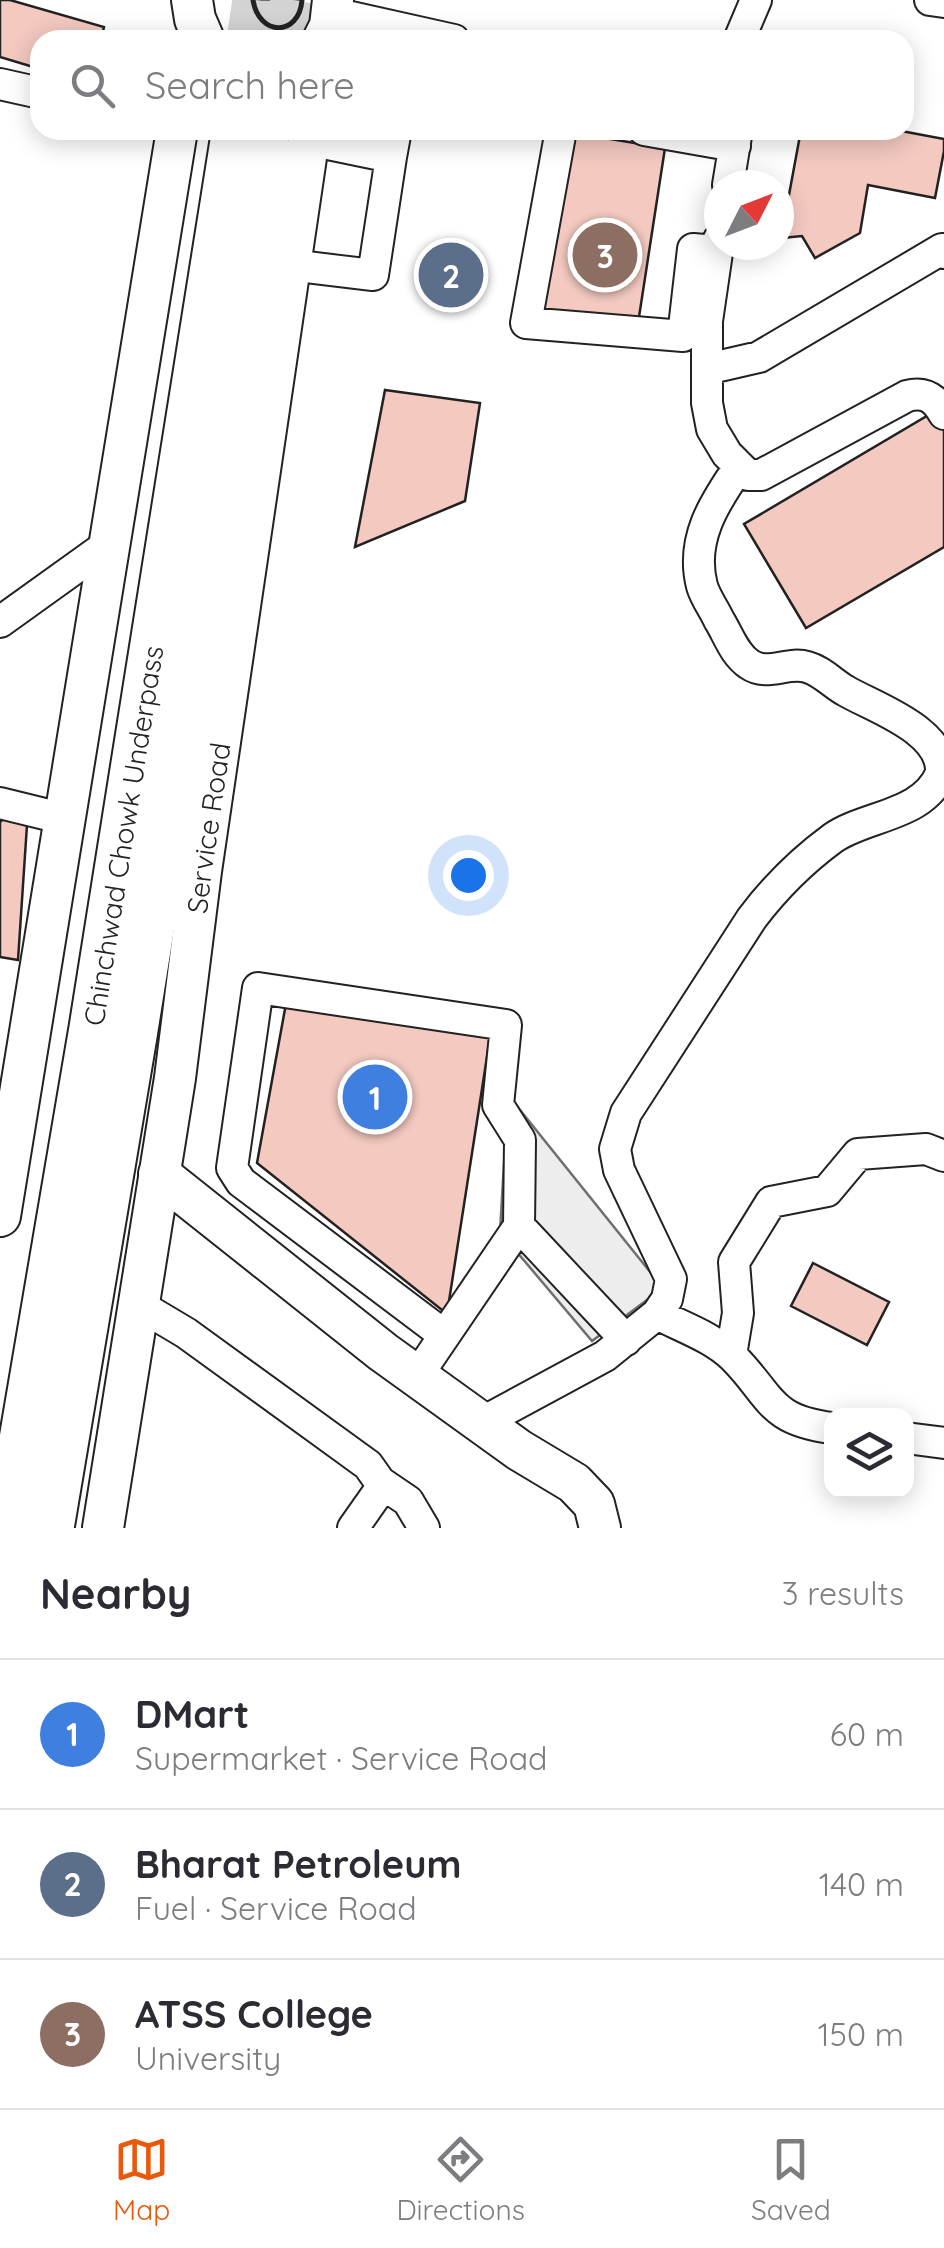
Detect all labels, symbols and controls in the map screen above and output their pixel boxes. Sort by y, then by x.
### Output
search box [30,30,914,140]
icon: search [65,58,120,113]
text: Search here [145,61,355,109]
north arrow [704,170,794,260]
pin: 3 [572,218,638,292]
pin: 2 [418,238,484,312]
street label: Chinchwad Chowk Underpass [75,643,170,1028]
street label: Service Road [178,740,237,915]
your location [443,850,494,901]
pin: 1 [342,1060,408,1134]
map controls [824,1408,914,1498]
button: layers [824,1408,914,1498]
text: Nearby [40,1567,191,1620]
text: 3 results [782,1573,904,1613]
text: DMart [135,1690,249,1738]
text: 1 [66,1714,79,1754]
text: 60 m [830,1714,904,1754]
text: Supermarket · Service Road [135,1738,547,1778]
text: Bharat Petroleum [135,1840,462,1888]
text: 2 [63,1864,82,1904]
text: 140 m [819,1864,904,1904]
text: Fuel · Service Road [135,1888,417,1928]
text: ATSS College [135,1990,373,2038]
text: 3 [64,2014,81,2054]
text: 150 m [818,2014,904,2054]
text: University [135,2038,281,2078]
tab: Map [113,2132,170,2227]
tab: Directions [396,2132,525,2227]
tab: Saved [751,2132,831,2227]

